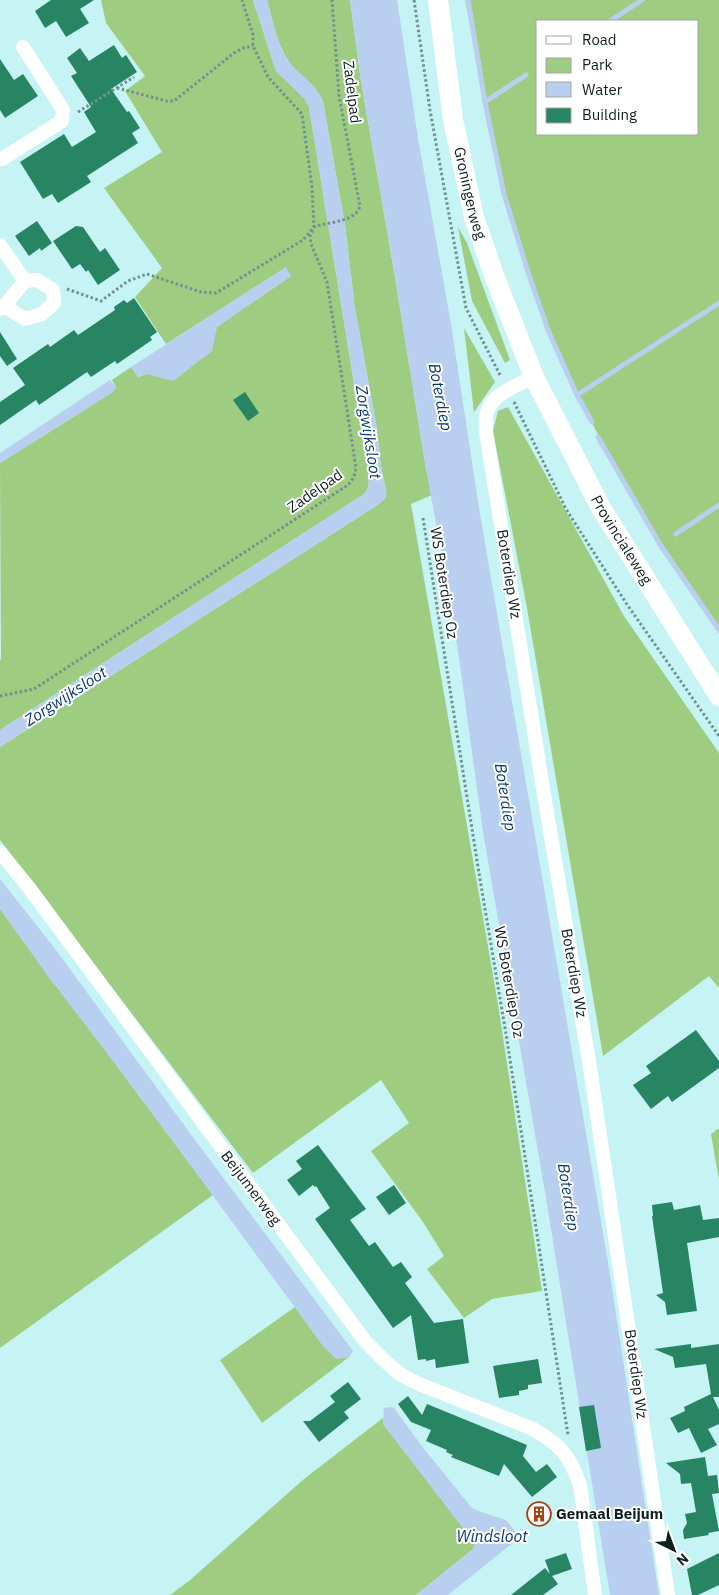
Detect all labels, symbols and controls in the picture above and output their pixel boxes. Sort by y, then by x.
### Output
legend [536,20,699,135]
text: Road [582,30,617,49]
text: Park [582,55,612,74]
street label: Zadelpad [339,59,366,124]
text: Water [582,80,623,99]
text: Building [582,105,637,124]
street label: Groningerweg [450,145,491,242]
water label: Boterdiep [425,362,457,432]
water label: Zorgwijksloot [352,383,386,481]
street label: Zadelpad [283,465,346,516]
street label: Provincialeweg [587,492,657,588]
street label: WS Boterdiep Oz [426,526,463,640]
street label: Boterdiep Wz [493,528,526,620]
water label: Zorgwijksloot [19,662,111,731]
water label: Boterdiep [491,762,521,832]
street label: WS Boterdiep Oz [490,925,529,1039]
street label: Boterdiep Wz [557,927,592,1019]
street label: Beijumerweg [217,1147,286,1229]
water label: Boterdiep [554,1162,584,1232]
street label: Boterdiep Wz [621,1328,652,1420]
building icon: Gemaal Beijum [526,1501,552,1527]
place label: Gemaal Beijum [556,1504,663,1523]
north arrow [649,1525,699,1575]
water label: Windsloot [457,1526,528,1546]
text: N [673,1550,692,1570]

